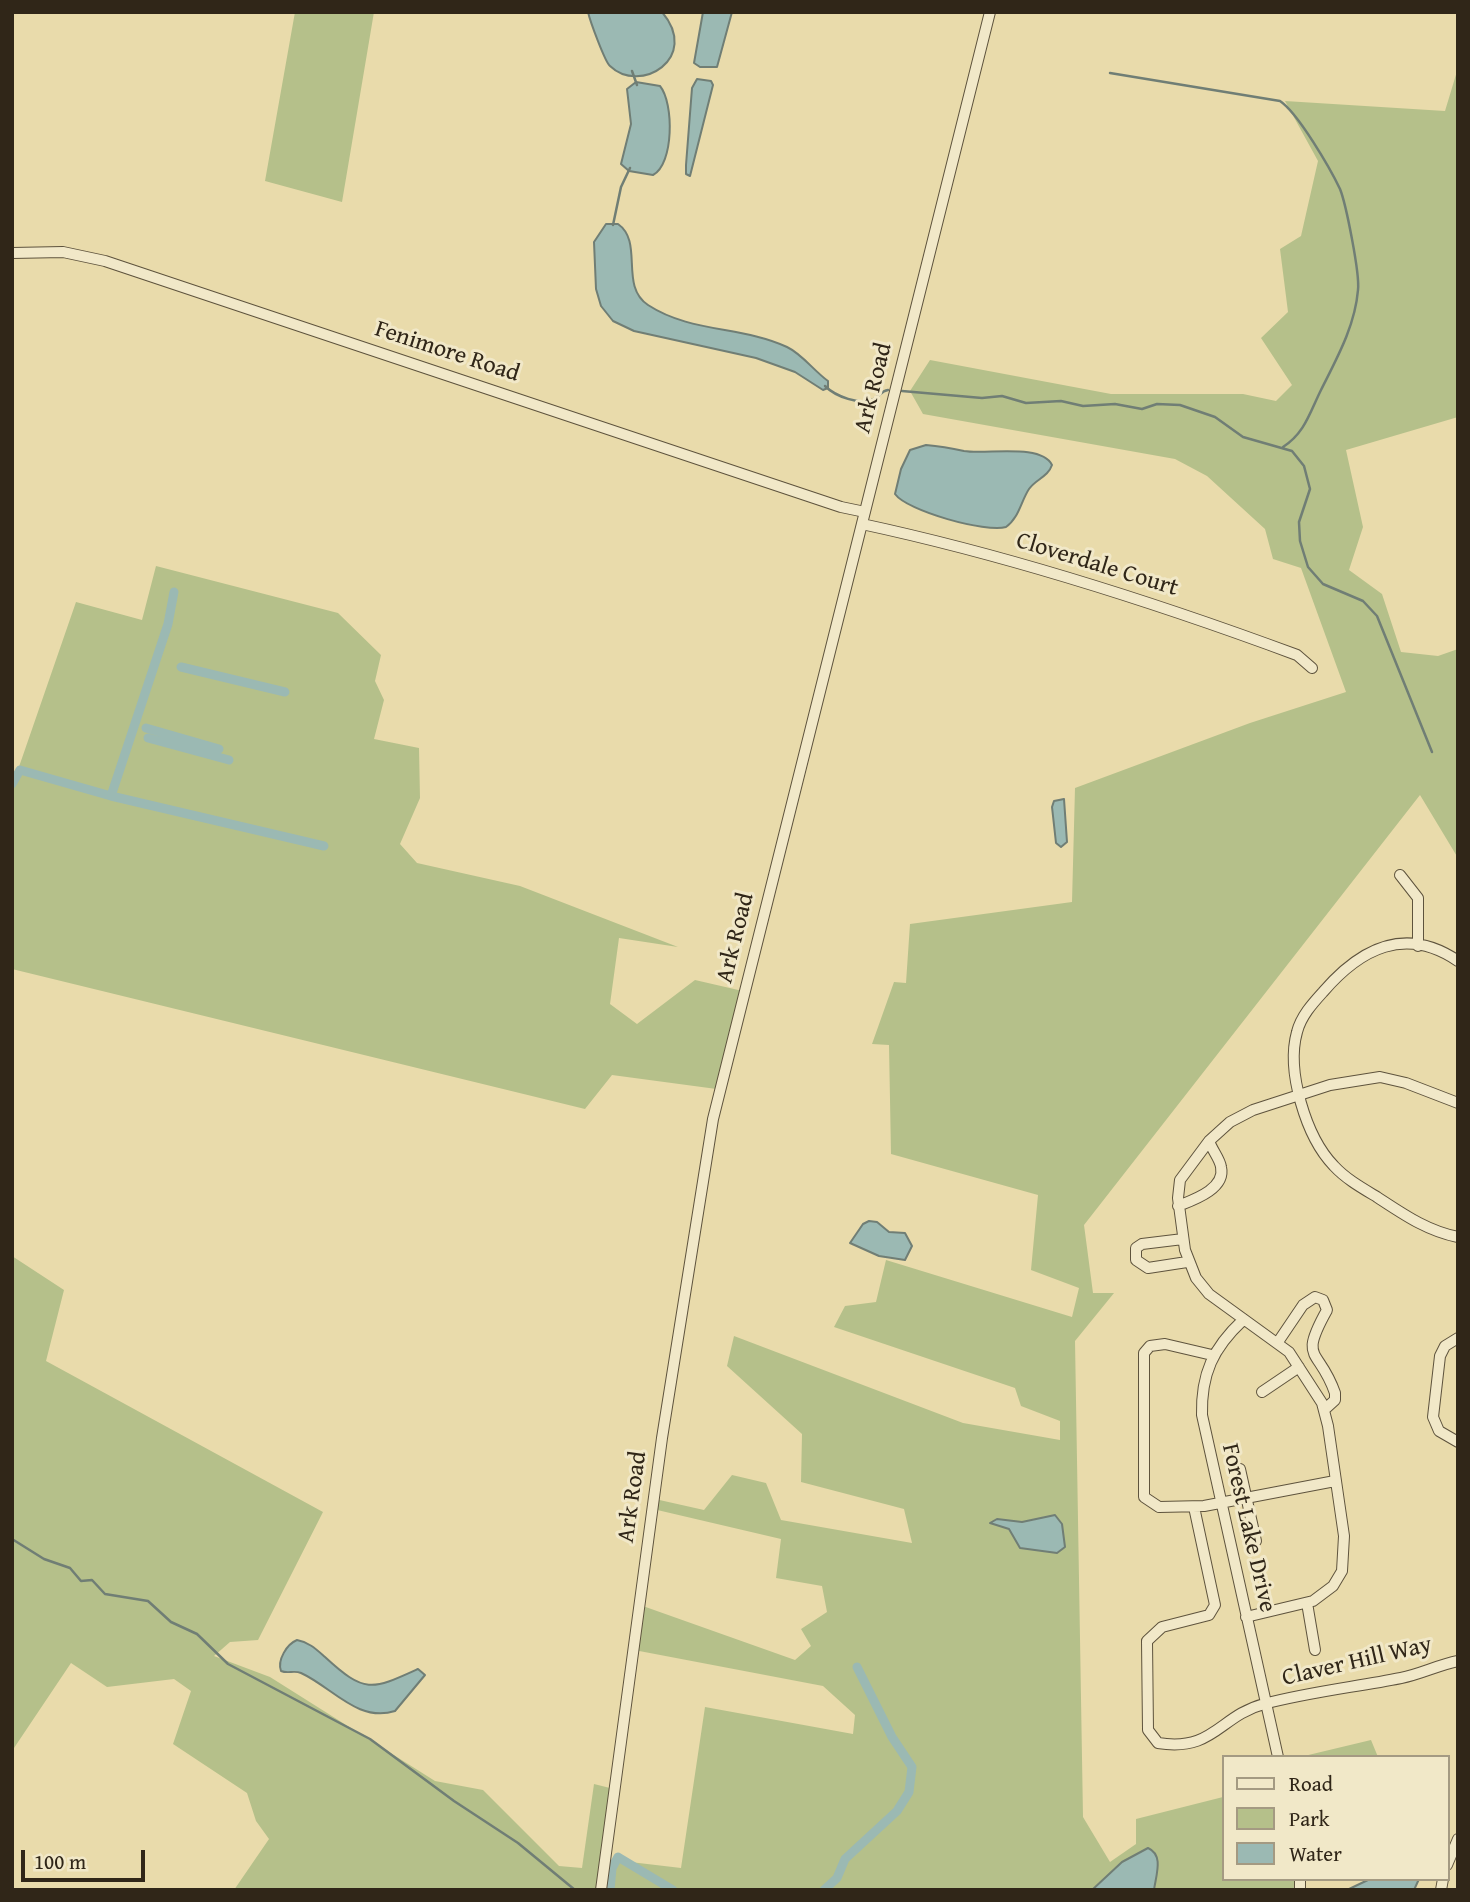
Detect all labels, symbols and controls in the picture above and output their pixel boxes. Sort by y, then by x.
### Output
street label: Fenimore Road [371,315,523,389]
street label: Ark Road [849,340,899,436]
street label: Cloverdale Court [1012,527,1182,603]
street label: Ark Road [711,890,761,986]
street label: Forest Lake Drive [1215,1441,1281,1615]
street label: Ark Road [612,1449,654,1545]
street label: Claver Hill Way [1279,1631,1435,1693]
legend [1222,1755,1449,1881]
text: Road [1289,1768,1333,1799]
text: Park [1289,1803,1330,1834]
scale bar [24,1836,149,1880]
text: Water [1289,1838,1342,1869]
text: 100 m [34,1846,86,1877]

